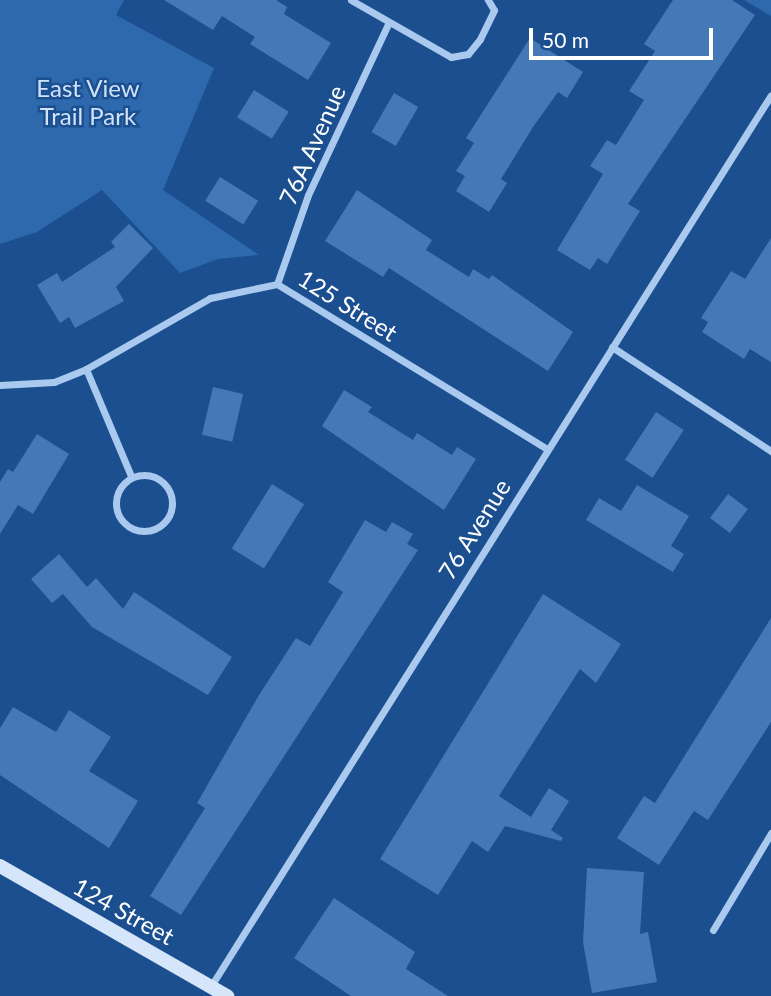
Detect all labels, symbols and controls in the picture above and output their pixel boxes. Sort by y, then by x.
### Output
scale bar [533,14,717,58]
text: 50 m [542,27,589,52]
park label: East View Trail Park [36,74,140,130]
street label: 76A Avenue [272,80,352,210]
street label: 125 Street [293,263,403,347]
street label: 76 Avenue [432,473,516,585]
street label: 124 Street [68,871,180,951]

